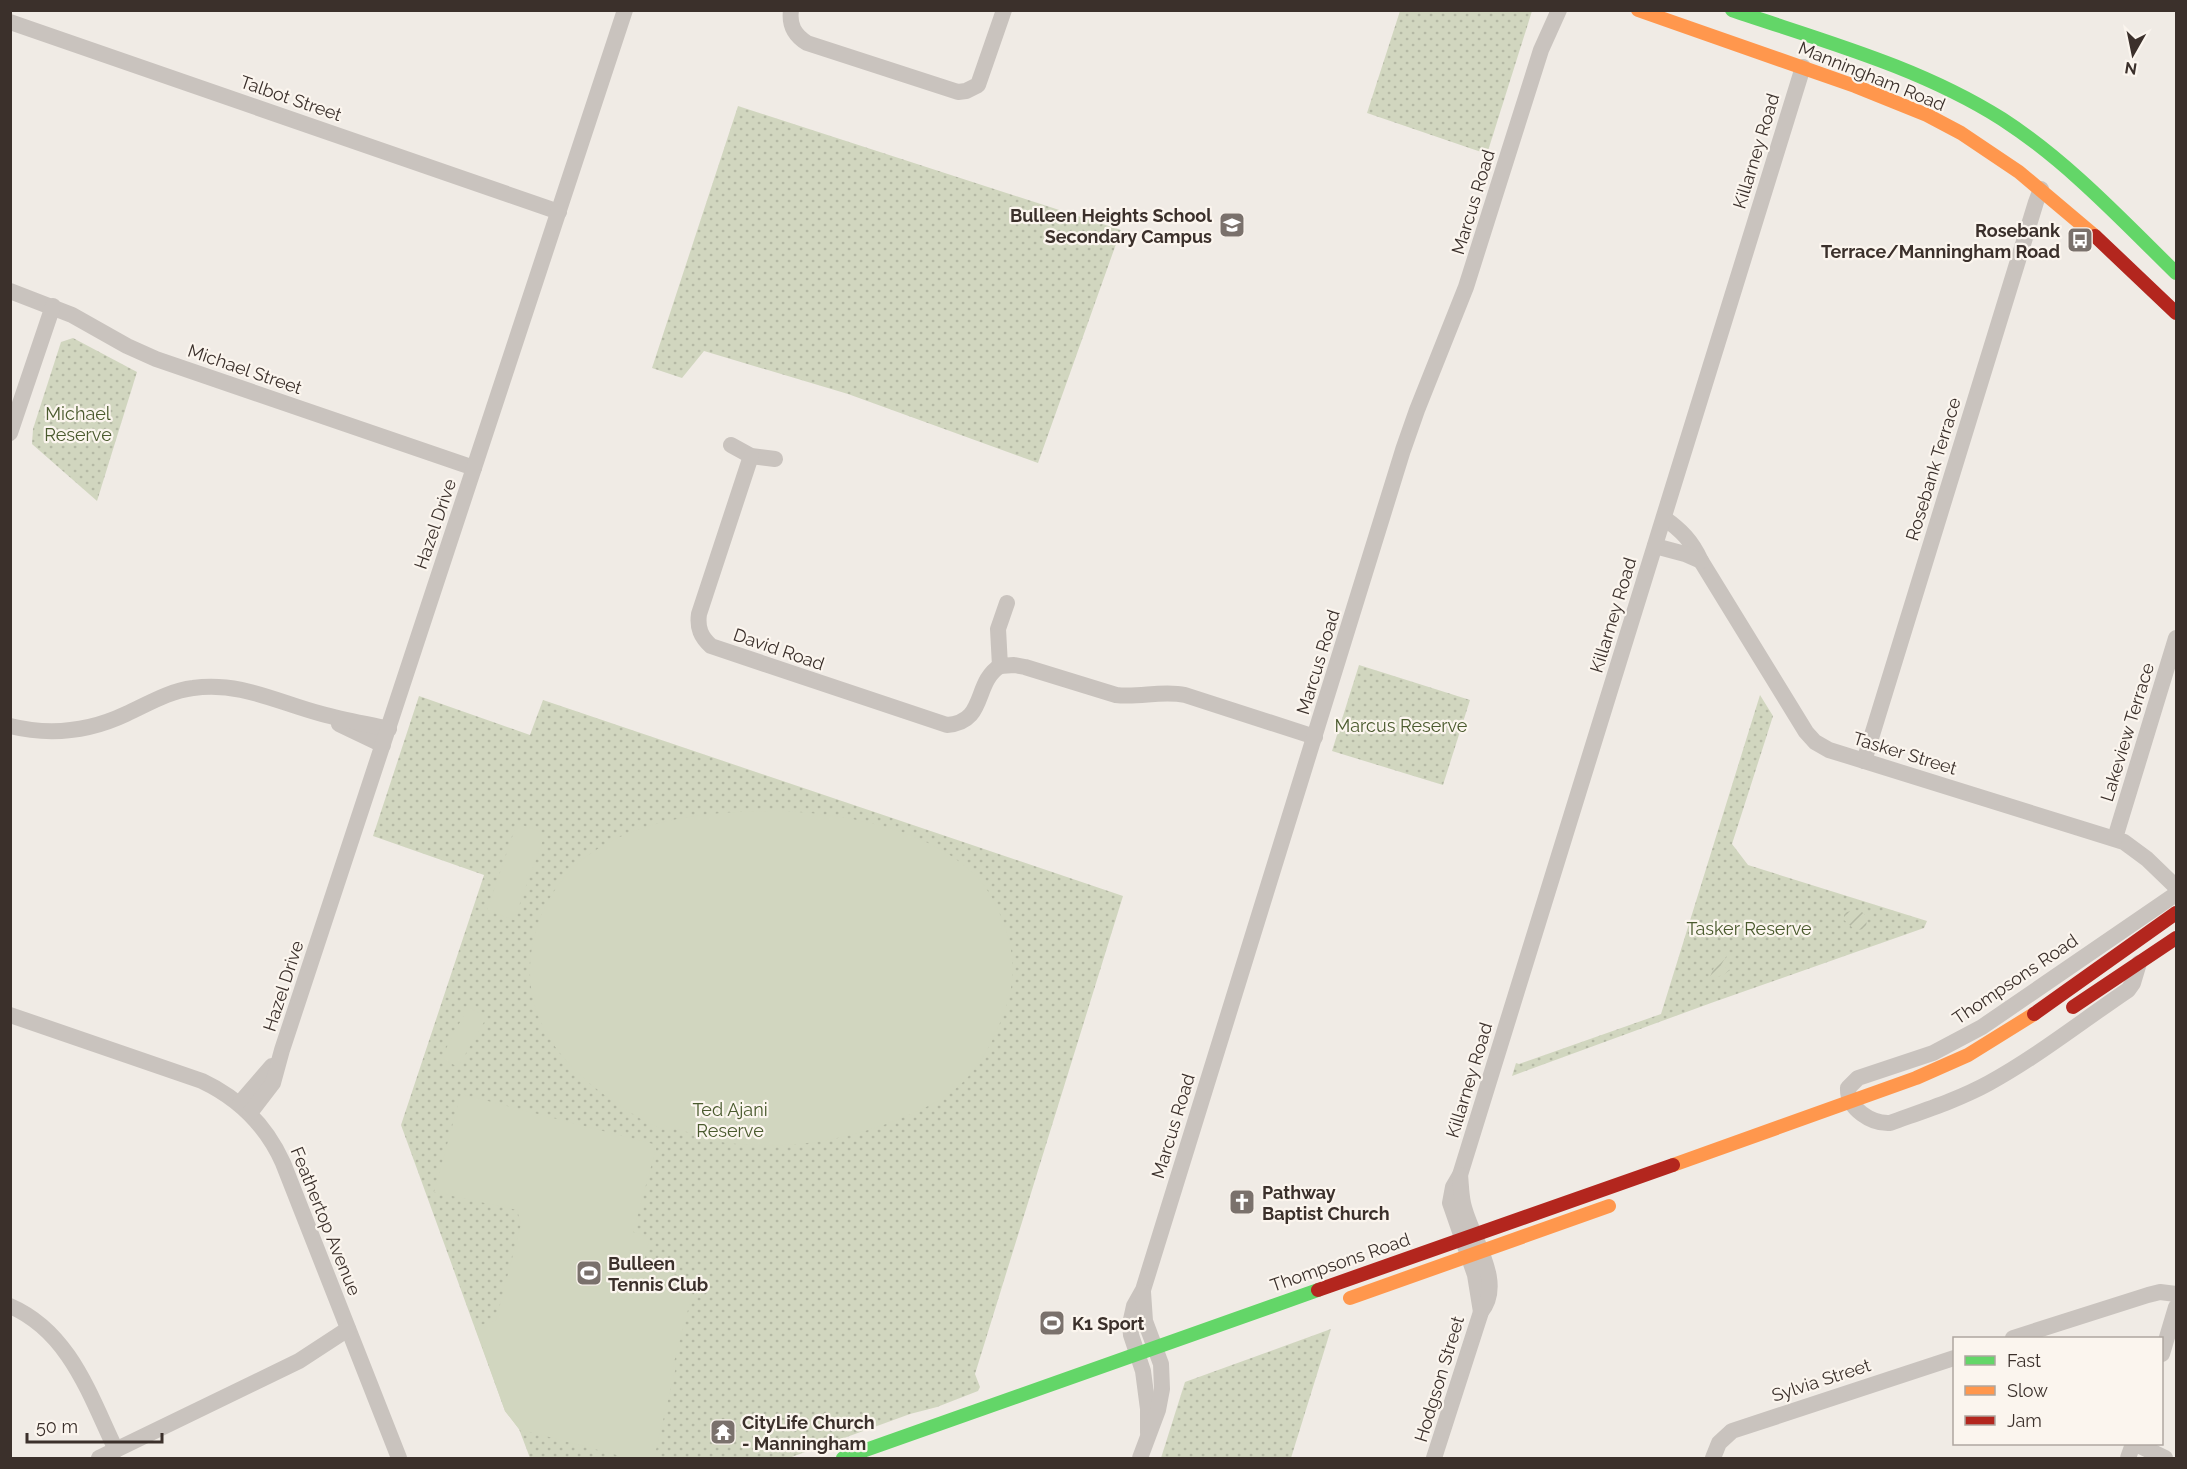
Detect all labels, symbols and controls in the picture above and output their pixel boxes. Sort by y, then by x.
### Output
north arrow [2103,24,2163,84]
street label: Manningham Road [1795,37,1949,115]
text: N [2123,58,2138,79]
street label: Talbot Street [237,71,345,125]
street label: Killarney Road [1729,91,1783,211]
street label: Marcus Road [1447,147,1499,257]
place label: Bulleen Heights School Secondary Campus [1010,205,1212,247]
school or university icon: Bulleen Heights School Secondary Campus [1217,210,1247,240]
place label: Rosebank Terrace/Manningham Road [1821,220,2061,262]
bus stop icon: Rosebank Terrace/Manningham Road [2065,225,2095,255]
street label: Michael Street [185,340,305,398]
street label: Rosebank Terrace [1901,394,1965,543]
park label: Michael Reserve [44,403,112,445]
street label: Hazel Drive [410,476,460,572]
street label: Killarney Road [1586,555,1640,675]
street label: Marcus Road [1292,607,1344,717]
street label: David Road [731,624,827,674]
street label: Lakeview Terrace [2096,660,2158,804]
park label: Marcus Reserve [1335,715,1468,736]
street label: Tasker Street [1850,727,1960,779]
park label: Tasker Reserve [1686,918,1812,939]
street label: Thompsons Road [1949,929,2081,1029]
street label: Hazel Drive [258,938,308,1034]
street label: Killarney Road [1442,1020,1496,1140]
street label: Marcus Road [1147,1071,1199,1181]
park label: Ted Ajani Reserve [692,1099,768,1141]
street label: Feathertop Avenue [287,1144,366,1299]
place label: Pathway Baptist Church [1262,1182,1390,1224]
church icon: Pathway Baptist Church [1227,1187,1257,1217]
street label: Thompsons Road [1267,1228,1413,1296]
place label: Bulleen Tennis Club [608,1253,708,1295]
sports icon: Bulleen Tennis Club [574,1258,604,1288]
sports icon: K1 Sport [1037,1308,1067,1338]
place label: K1 Sport [1072,1313,1145,1334]
street label: Hodgson Street [1410,1314,1468,1444]
legend [1953,1337,2163,1445]
text: Fast [2007,1350,2041,1371]
street label: Sylvia Street [1769,1354,1873,1406]
text: Slow [2007,1380,2048,1401]
scale bar [27,1406,162,1444]
text: Jam [2007,1410,2042,1431]
place label: CityLife Church - Manningham [742,1412,875,1454]
text: 50 m [36,1416,78,1437]
temple icon: CityLife Church - Manningham [708,1417,738,1447]

